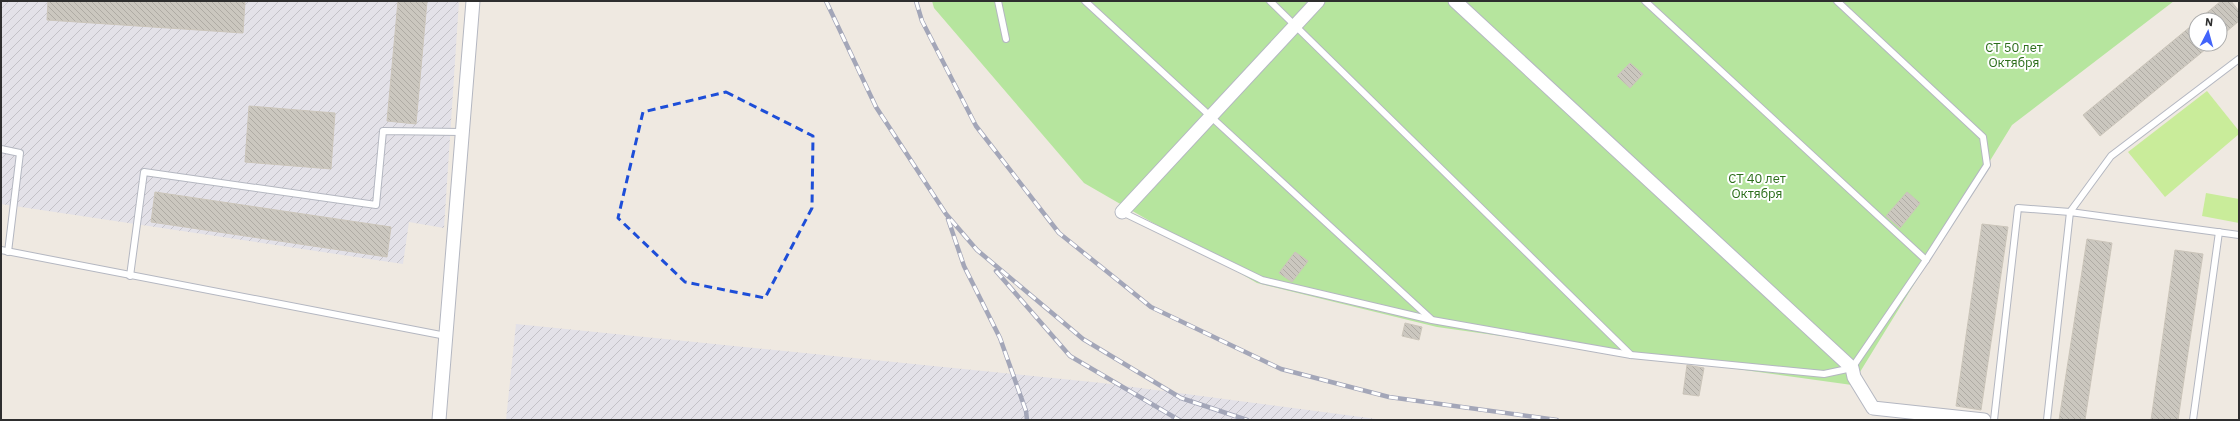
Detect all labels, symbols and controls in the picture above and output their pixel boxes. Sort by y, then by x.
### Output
north arrow [2188,12,2228,52]
text: N [2204,15,2214,29]
park label: СТ 50 лет Октября [1985,39,2043,71]
park label: СТ 40 лет Октября [1728,170,1786,202]

